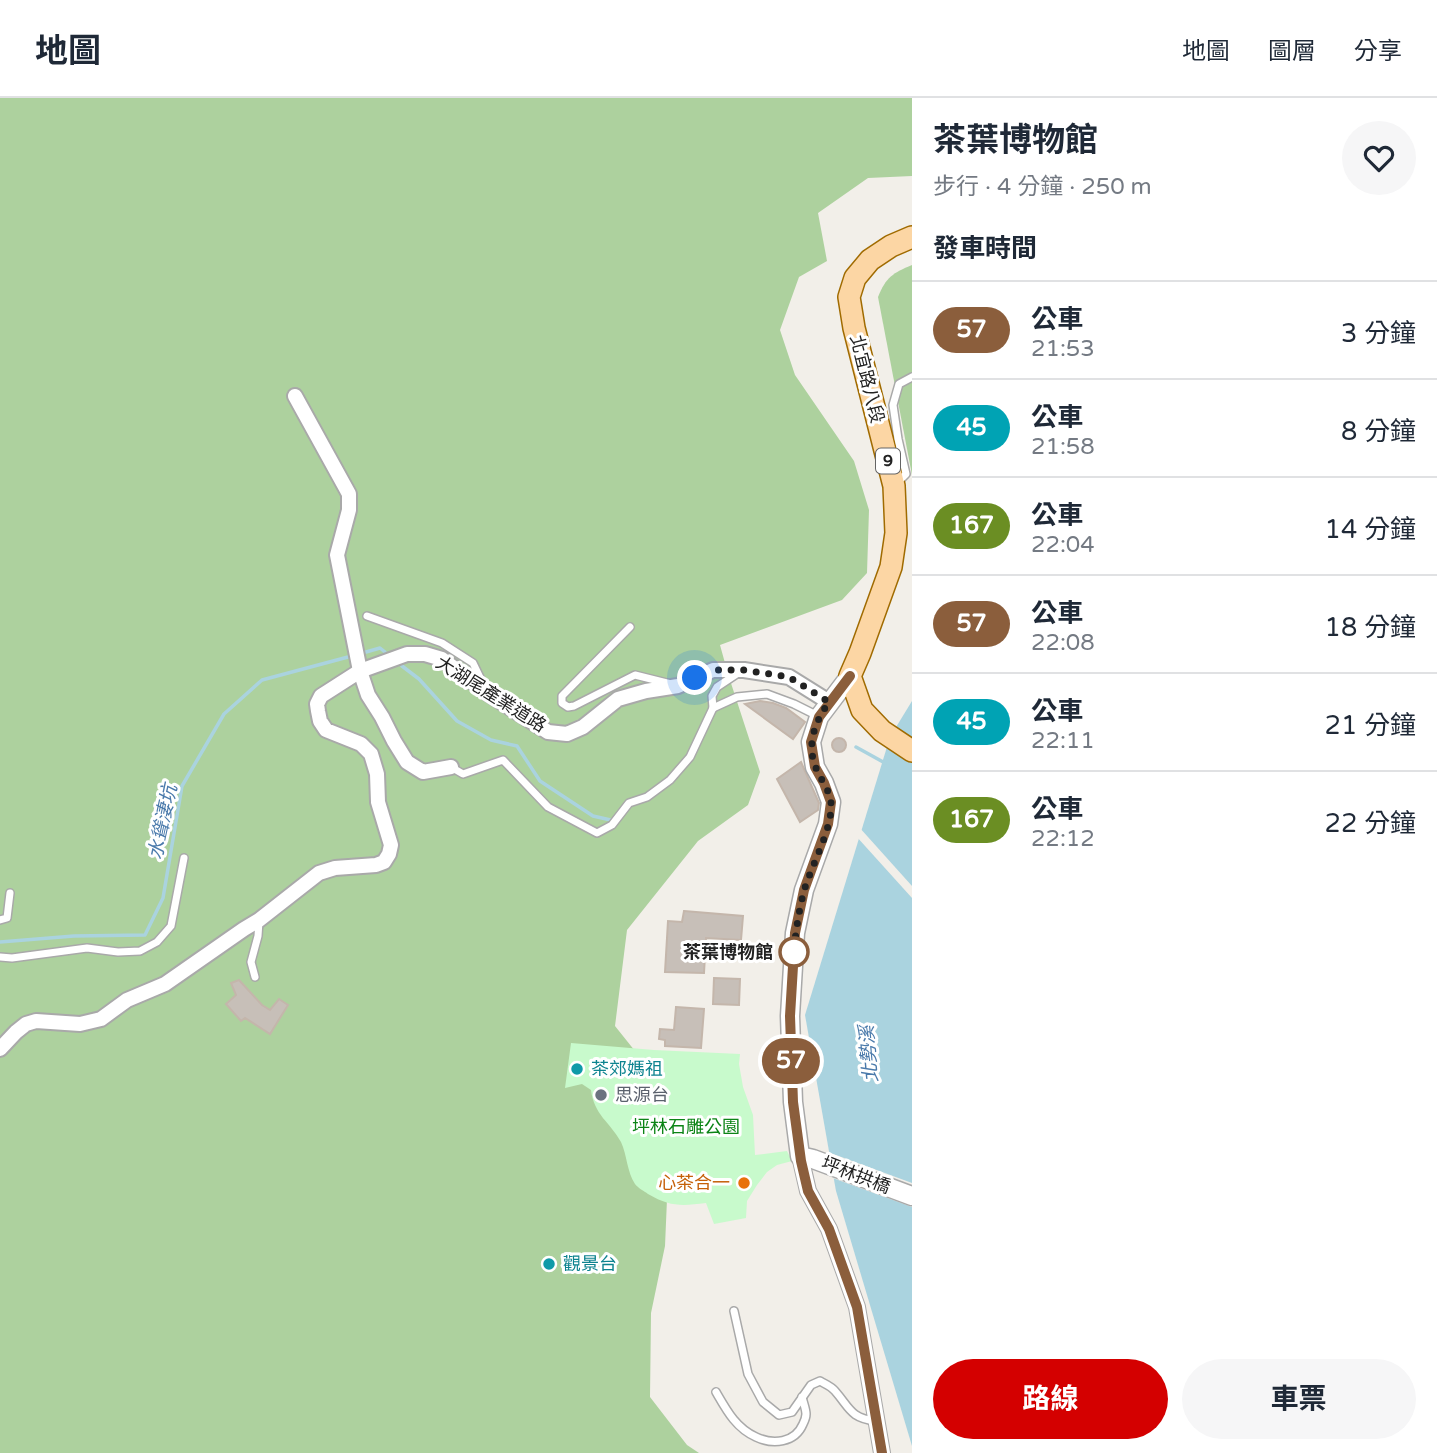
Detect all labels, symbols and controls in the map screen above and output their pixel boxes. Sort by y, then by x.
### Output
text: 地圖 [35,32,101,71]
text: 地圖 [1182,37,1230,66]
text: 圖層 [1268,37,1316,66]
text: 分享 [1354,37,1402,66]
text: 茶葉博物館 [933,121,1098,160]
button: heart [1342,121,1416,195]
text: 步行 · 4 分鐘 · 250 m [933,173,1152,201]
text: 發車時間 [933,233,1037,264]
text: 公車 [1031,304,1083,335]
text: 57 [956,315,987,344]
text: 3 分鐘 [1341,318,1416,349]
street label: 北宜路八段 [845,333,889,425]
text: 21:53 [1031,335,1095,363]
text: 公車 [1031,402,1083,433]
text: 45 [956,413,987,442]
text: 8 分鐘 [1341,416,1416,447]
text: 21:58 [1031,433,1095,461]
road number: 9 [876,448,900,474]
text: 公車 [1031,500,1083,531]
text: 167 [949,511,994,540]
text: 14 分鐘 [1325,514,1416,545]
text: 22:04 [1031,531,1095,559]
text: 公車 [1031,598,1083,629]
text: 57 [956,609,987,638]
text: 18 分鐘 [1325,612,1416,643]
text: 22:08 [1031,629,1095,657]
street label: 大湖尾產業道路 [432,651,550,737]
your location [677,660,712,695]
text: 公車 [1031,696,1083,727]
text: 45 [956,707,987,736]
text: 21 分鐘 [1325,710,1416,741]
text: 22:11 [1031,727,1095,755]
water label: 水聳淒坑 [144,780,182,861]
text: 公車 [1031,794,1083,825]
text: 167 [949,805,994,834]
text: 22 分鐘 [1325,808,1416,839]
text: 22:12 [1031,825,1095,853]
marker: 茶葉博物館 [779,937,809,967]
place label: 茶葉博物館 [683,941,773,963]
water label: 北勢溪 [855,1022,882,1083]
line badge: 57 [760,1038,822,1084]
text: 57 [776,1046,806,1075]
place label: 茶郊媽祖 [591,1058,663,1080]
marker: 茶郊媽祖 [569,1061,585,1077]
place label: 思源台 [615,1084,669,1106]
marker: 思源台 [593,1087,609,1103]
park label: 坪林石雕公園 [632,1116,740,1138]
street label: 坪林拱橋 [818,1152,894,1198]
place label: 心茶合一 [658,1172,730,1194]
marker: 心茶合一 [736,1175,752,1191]
place label: 觀景台 [563,1253,617,1275]
marker: 觀景台 [541,1256,557,1272]
button: 路線 [933,1359,1168,1439]
button: 車票 [1182,1359,1416,1439]

